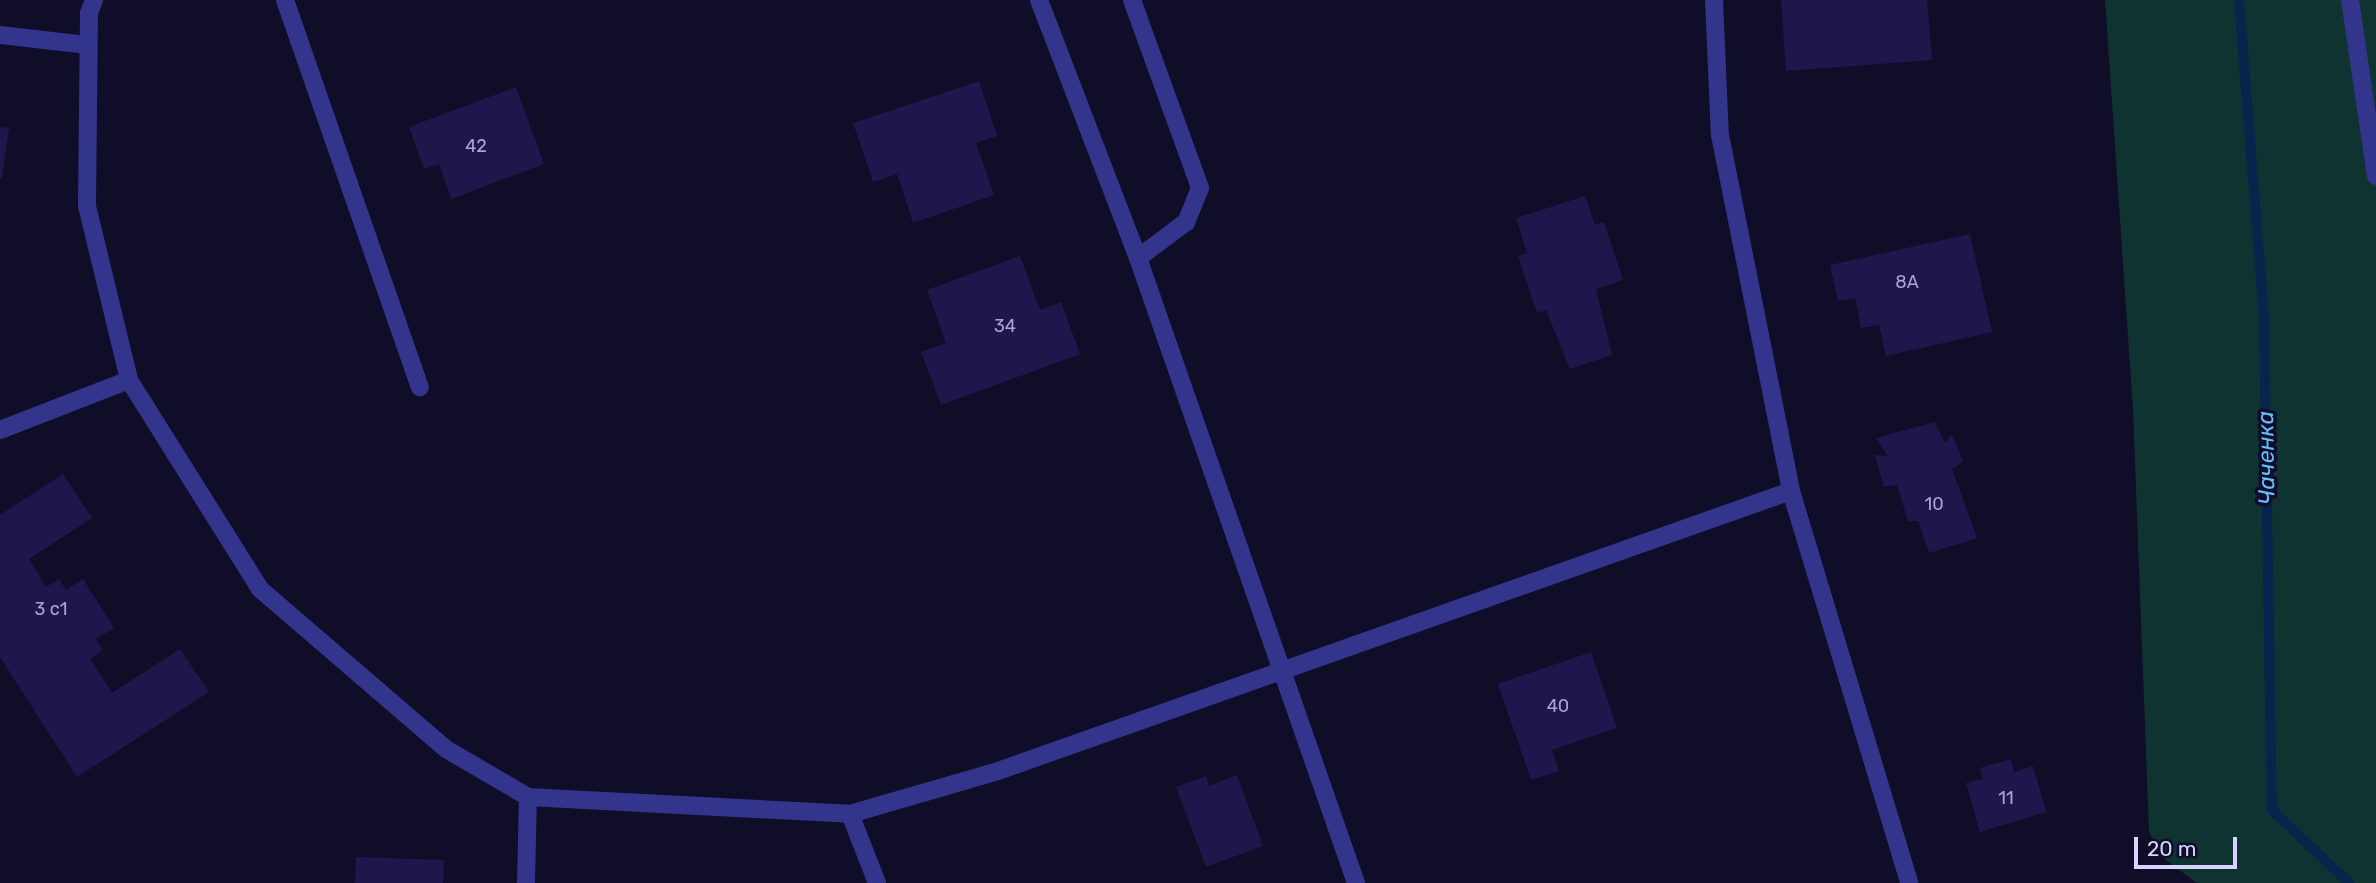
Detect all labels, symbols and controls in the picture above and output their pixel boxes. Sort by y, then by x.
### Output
house number: 42 [465,135,487,157]
house number: 8А [1895,271,1919,293]
house number: 34 [994,315,1016,337]
water label: Чаченка [2251,411,2281,505]
house number: 10 [1924,493,1944,515]
house number: 3 с1 [35,598,67,620]
house number: 40 [1547,695,1569,717]
house number: 11 [1998,787,2014,809]
scale bar [2138,824,2241,868]
text: 20 m [2147,836,2196,861]

